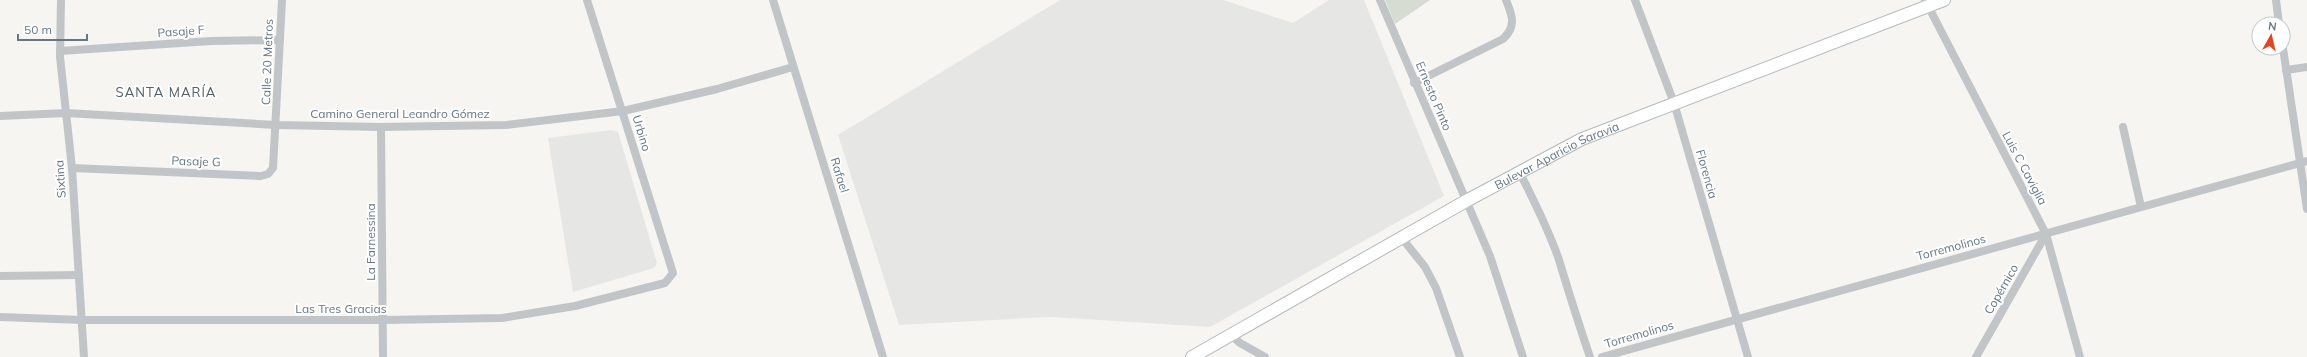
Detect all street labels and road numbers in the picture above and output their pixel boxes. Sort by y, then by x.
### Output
street label: Calle 20 Metros [258,19,276,105]
street label: Pasaje F [157,22,205,40]
street label: Ernesto Pinto [1413,59,1455,133]
street label: Camino General Leandro Gómez [310,106,490,121]
street label: Urbino [629,113,655,153]
street label: Bulevar Aparicio Saravia [1492,118,1621,192]
street label: Luis C Caviglia [1999,129,2051,207]
street label: Florencia [1693,148,1721,200]
street label: Pasaje G [171,153,221,169]
street label: Rafael [828,156,852,194]
street label: Sixtina [51,159,69,199]
street label: La Farnessina [363,203,378,281]
street label: Torremolinos [1915,231,1987,263]
street label: Copérnico [1981,261,2021,317]
street label: Las Tres Gracias [295,301,387,316]
street label: Torremolinos [1603,317,1675,351]

